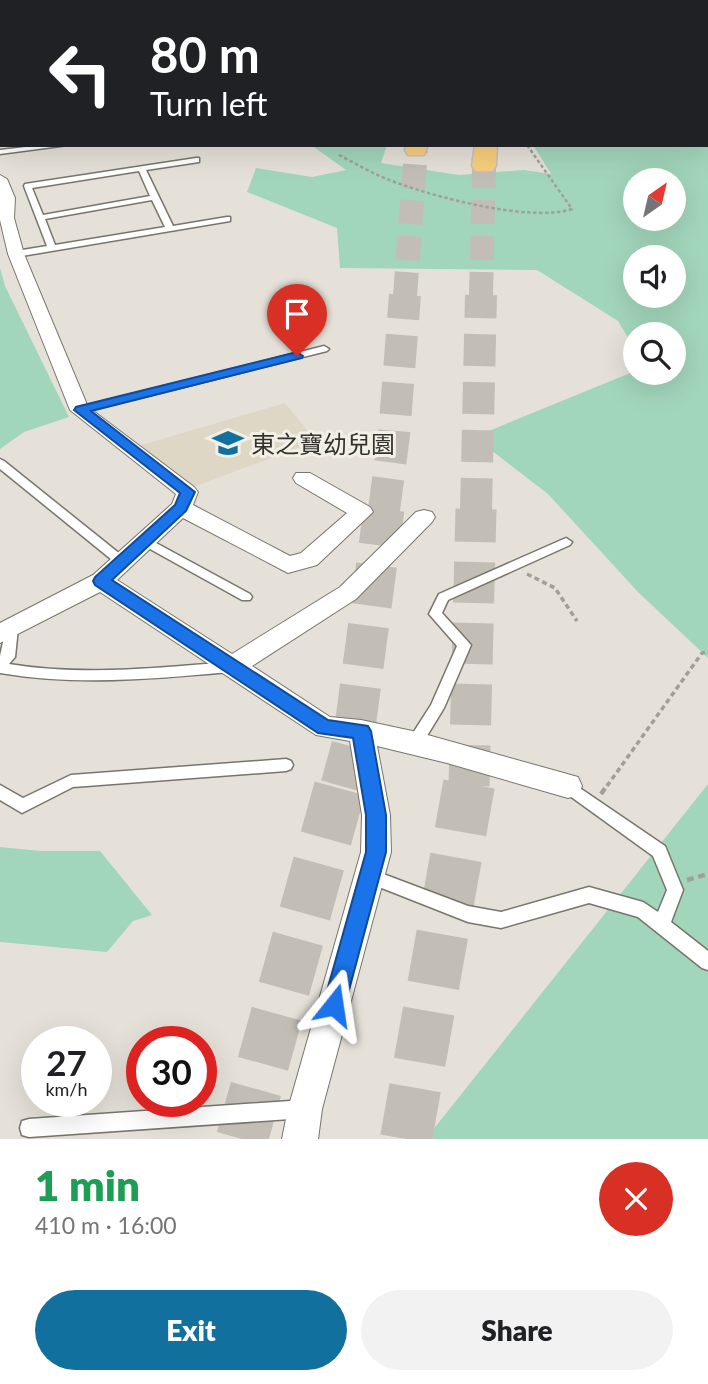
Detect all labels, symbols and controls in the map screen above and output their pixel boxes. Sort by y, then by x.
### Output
text: 80 m [150,25,260,83]
icon: left [35,28,126,119]
text: Turn left [150,84,267,123]
north arrow [623,168,686,231]
map controls [623,168,686,385]
button: sound [623,245,686,308]
pin [267,284,327,356]
icon: arrive [278,295,316,333]
button: search [623,322,686,385]
school or university icon: 東之寶幼兒園 [211,426,245,460]
place label: 東之寶幼兒園 [251,429,395,458]
position arrow [297,968,371,1042]
speed limit sign: 30 [126,1026,217,1117]
text: 27 [46,1041,87,1083]
text: km/h [45,1078,88,1100]
text: 1 min [35,1160,140,1210]
button: close [599,1162,673,1236]
text: 410 m · 16:00 [35,1211,177,1239]
button: Exit [35,1290,347,1370]
button: Share [361,1290,673,1370]

